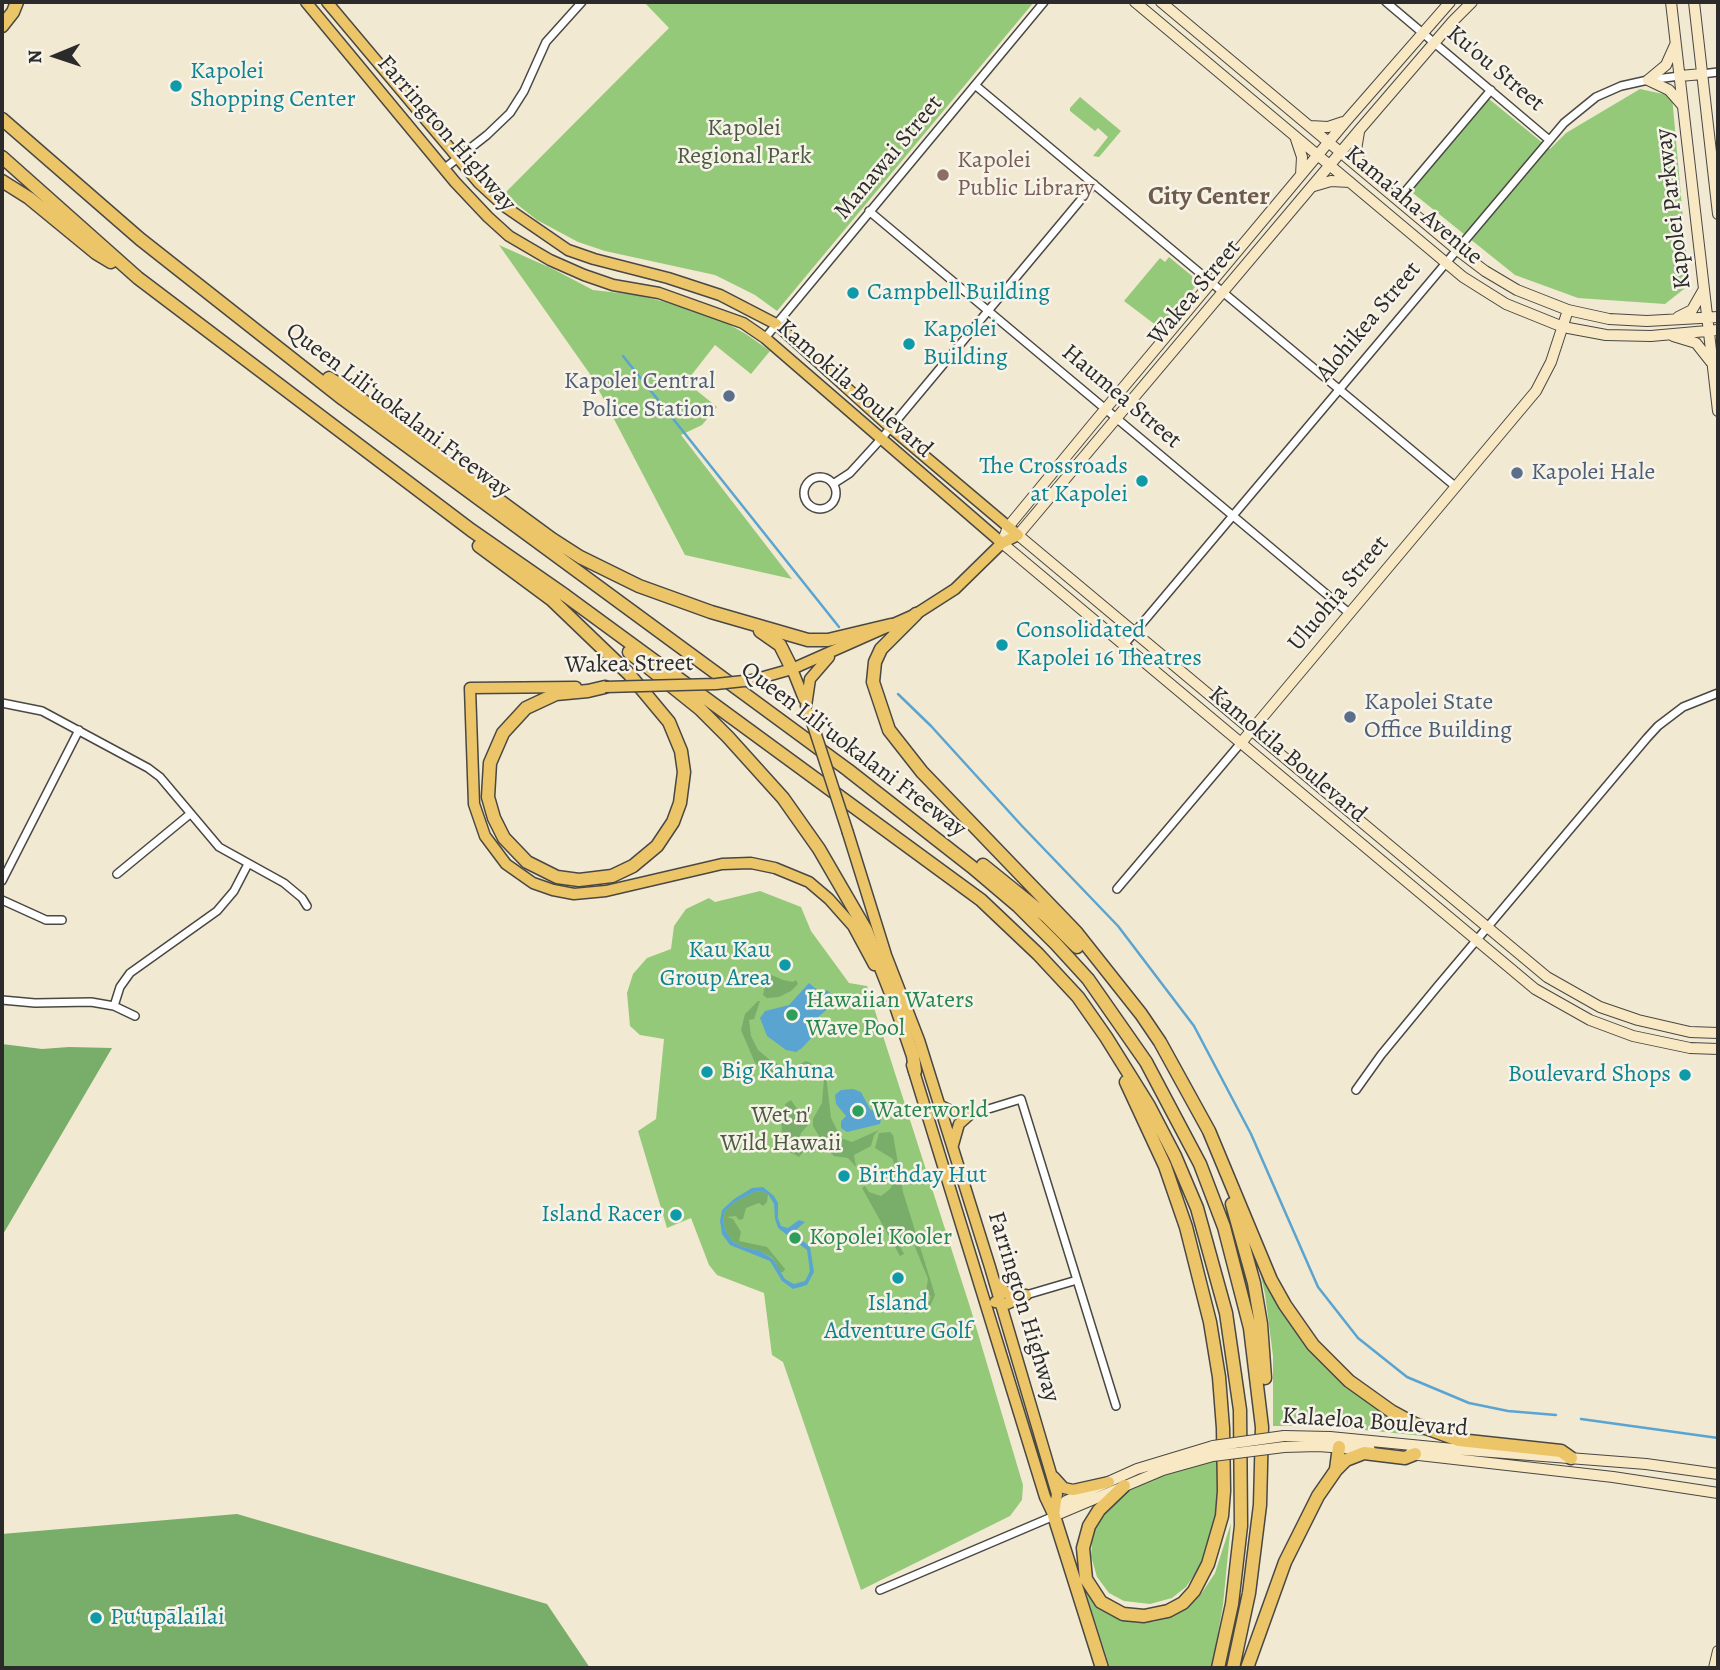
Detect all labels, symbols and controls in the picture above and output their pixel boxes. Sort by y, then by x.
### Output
street label: Ku'ou Street [1440,20,1550,118]
north arrow [21,21,91,91]
text: N [22,49,48,64]
street label: Farrington Highway [370,50,522,218]
place label: Kapolei Shopping Center [190,58,356,114]
marker: Kapolei Shopping Center [168,78,184,94]
street label: Manawai Street [829,90,949,226]
park label: Kapolei Regional Park [676,115,812,171]
street label: Kapolei Parkway [1650,127,1698,291]
street label: Kama'aha Avenue [1338,140,1488,272]
place label: Kapolei Public Library [957,147,1094,203]
marker: Kapolei Public Library [935,167,951,183]
district label: City Center [1148,182,1270,214]
street label: Wakea Street [1143,234,1247,352]
street label: Alohikea Street [1310,256,1428,388]
place label: Campbell Building [867,279,1050,307]
marker: Campbell Building [845,285,861,301]
street label: Kamokila Boulevard [770,313,938,465]
place label: Kapolei Building [923,316,1008,372]
street label: Queen Liliʻuokalani Freeway [280,317,516,505]
marker: Kapolei Building [901,336,917,352]
street label: Haumea Street [1055,339,1187,455]
place label: Kapolei Central Police Station [564,368,715,424]
marker: Kapolei Central Police Station [721,388,737,404]
place label: The Crossroads at Kapolei [979,453,1128,509]
place label: Kapolei Hale [1531,459,1655,487]
marker: Kapolei Hale [1509,465,1525,481]
marker: The Crossroads at Kapolei [1134,473,1150,489]
street label: Uluohia Street [1282,530,1396,658]
place label: Consolidated Kapolei 16 Theatres [1016,617,1202,673]
marker: Consolidated Kapolei 16 Theatres [994,637,1010,653]
street label: Wakea Street [564,649,694,681]
street label: Queen Liliʻuokalani Freeway [735,656,971,844]
street label: Kamokila Boulevard [1202,681,1372,829]
place label: Kapolei State Office Building [1364,689,1512,745]
marker: Kapolei State Office Building [1342,709,1358,725]
place label: Kau Kau Group Area [660,937,771,993]
marker: Kau Kau Group Area [777,957,793,973]
place label: Hawaiian Waters Wave Pool [806,987,974,1043]
marker: Hawaiian Waters Wave Pool [784,1007,800,1023]
place label: Big Kahuna [721,1058,835,1086]
place label: Boulevard Shops [1508,1061,1671,1089]
marker: Big Kahuna [699,1064,715,1080]
marker: Boulevard Shops [1677,1067,1693,1083]
place label: Waterworld [872,1097,988,1125]
park label: Wet n' Wild Hawaii [720,1102,842,1158]
marker: Waterworld [850,1103,866,1119]
place label: Birthday Hut [858,1162,987,1190]
marker: Birthday Hut [836,1168,852,1184]
place label: Island Racer [541,1201,662,1229]
marker: Island Racer [668,1207,684,1223]
street label: Farrington Highway [980,1208,1066,1406]
place label: Kopolei Kooler [809,1224,952,1252]
marker: Kopolei Kooler [787,1230,803,1246]
marker: Island Adventure Golf [890,1270,906,1286]
place label: Island Adventure Golf [824,1290,972,1346]
street label: Kalaeloa Boulevard [1281,1402,1469,1444]
place label: Puʻupālailai [110,1604,225,1632]
marker: Puʻupālailai [88,1610,104,1626]

